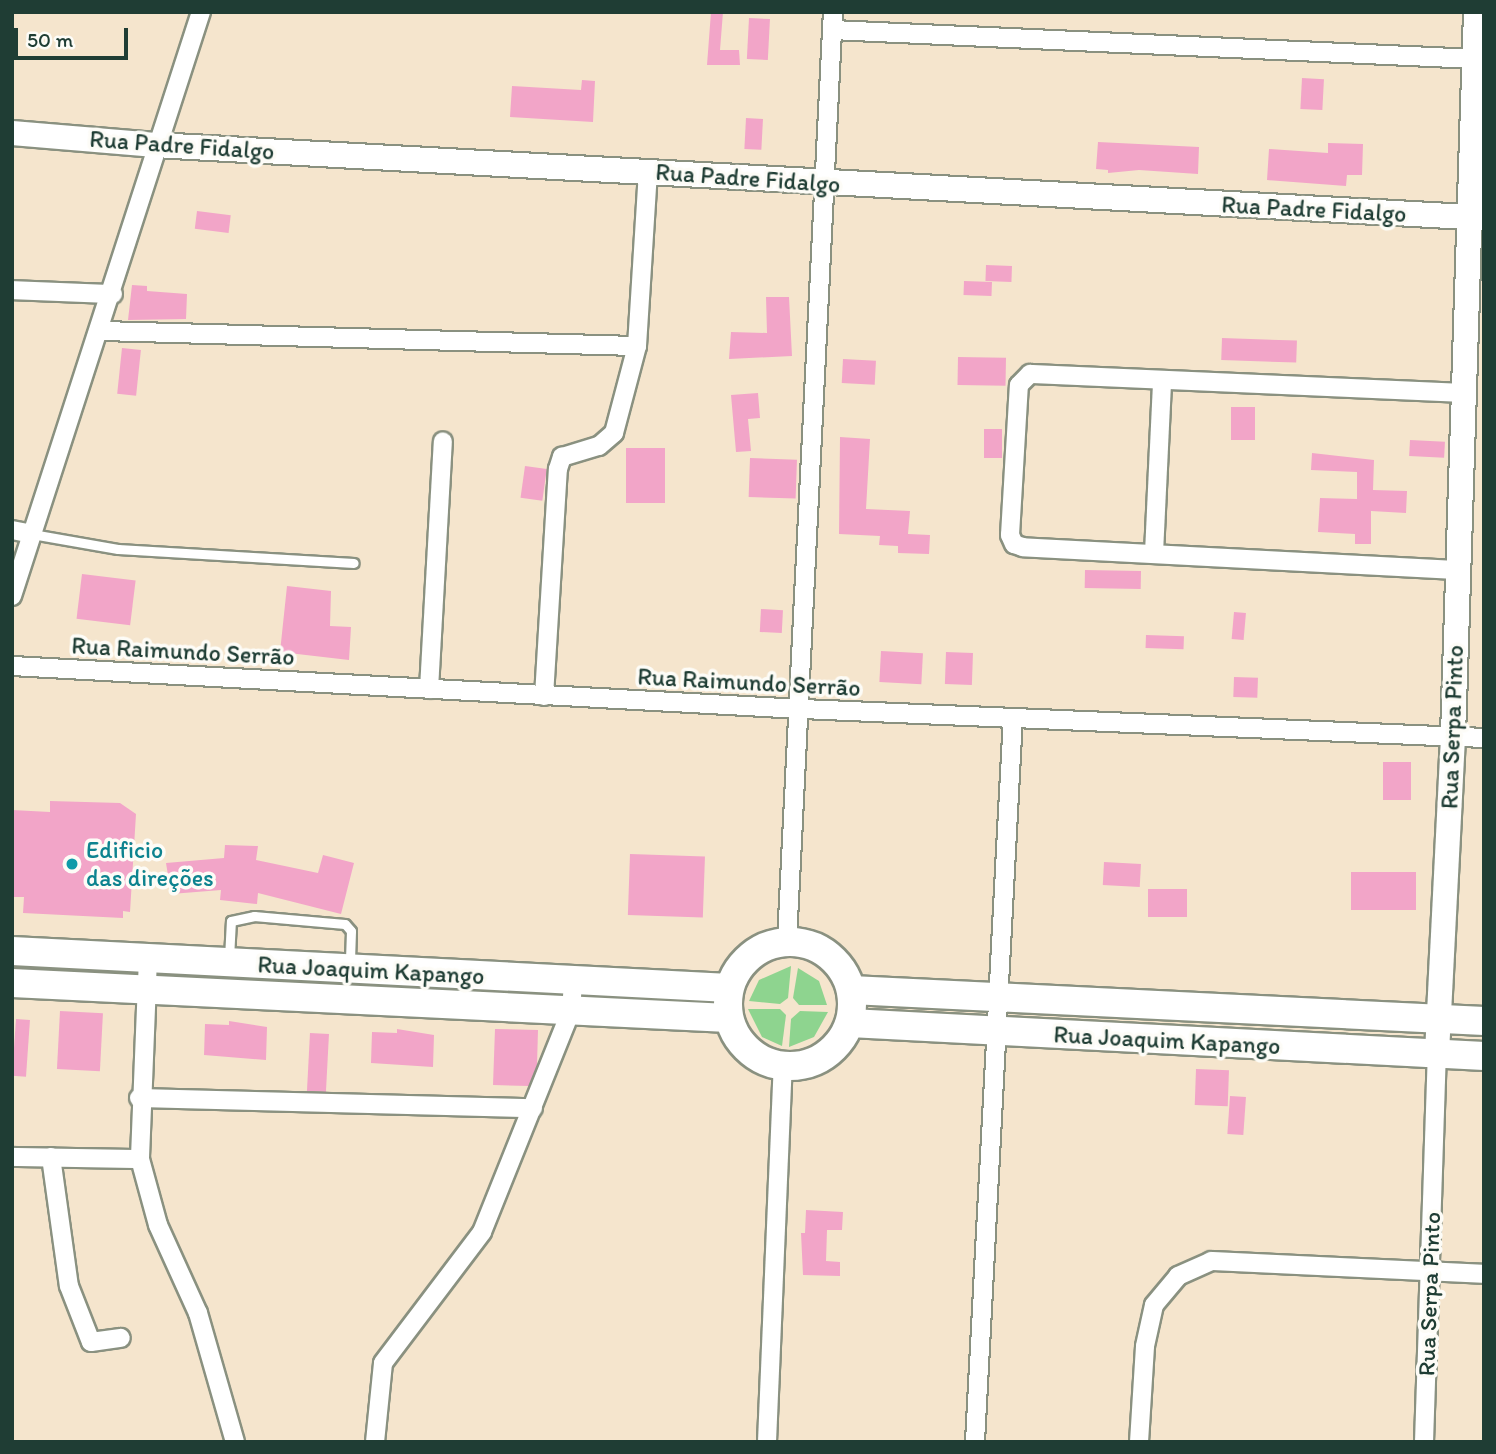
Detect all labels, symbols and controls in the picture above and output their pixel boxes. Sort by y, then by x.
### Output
scale bar [18,14,131,58]
text: 50 m [27,27,73,52]
street label: Rua Padre Fidalgo [89,124,275,166]
street label: Rua Padre Fidalgo [655,157,841,199]
street label: Rua Padre Fidalgo [1221,190,1407,228]
street label: Rua Raimundo Serrão [71,631,295,671]
street label: Rua Serpa Pinto [1435,645,1469,809]
street label: Rua Raimundo Serrão [637,662,861,702]
place label: Edificio das direções [86,836,214,892]
marker: Edificio das direções [64,856,80,872]
street label: Rua Joaquim Kapango [257,950,485,990]
street label: Rua Joaquim Kapango [1053,1020,1281,1060]
street label: Rua Serpa Pinto [1412,1212,1446,1376]

